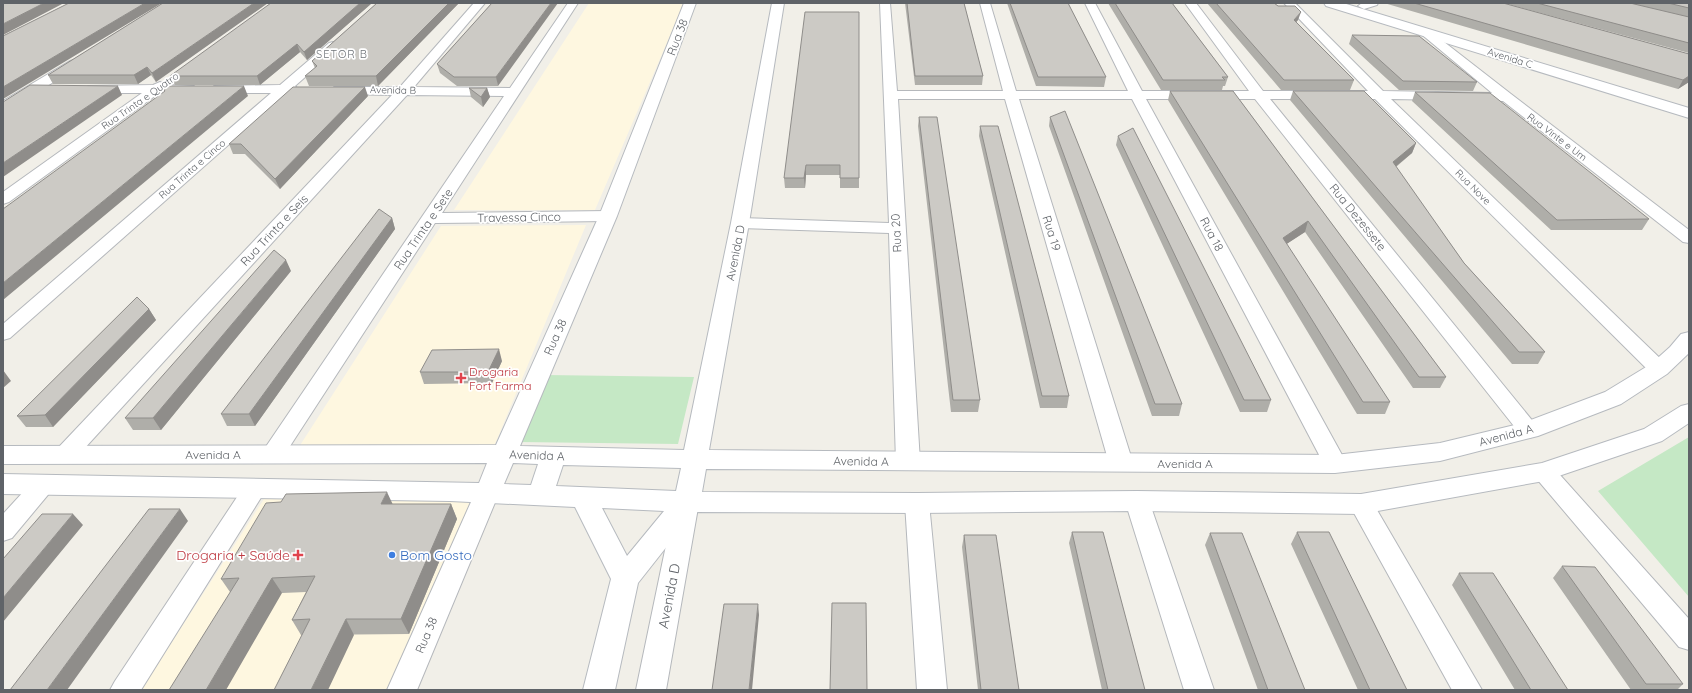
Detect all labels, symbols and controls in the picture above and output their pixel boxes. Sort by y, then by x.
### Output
street label: Rua 38 [663,17,691,57]
street label: Avenida C [1486,45,1535,71]
district label: SETOR B [316,47,368,61]
street label: Rua Trinta e Quatro [99,69,181,133]
street label: Avenida B [370,83,417,97]
street label: Rua Vinte e Um [1524,110,1590,164]
street label: Rua Trinta e Cinco [156,136,228,202]
street label: Rua Nove [1452,166,1494,208]
street label: Rua Dezessete [1326,180,1390,254]
street label: Rua Trinta e Sete [390,185,456,273]
street label: Rua Trinta e Seis [237,191,311,269]
street label: Travessa Cinco [477,209,561,225]
street label: Rua 20 [887,213,905,253]
street label: Rua 19 [1040,213,1065,253]
street label: Rua 18 [1197,214,1227,254]
street label: Avenida D [722,224,748,282]
street label: Rua 38 [540,317,570,357]
place label: Drogaria Fort Farma [469,364,532,393]
marker: Drogaria Fort Farma [456,373,466,383]
street label: Avenida A [1477,421,1535,449]
street label: Avenida A [185,447,241,462]
street label: Avenida A [509,447,565,463]
street label: Avenida A [833,453,889,469]
street label: Avenida A [1157,456,1213,471]
place label: Drogaria + Saúde [176,546,290,564]
place label: Bom Gosto [400,546,472,564]
marker: Drogaria + Saúde [293,550,303,560]
marker: Bom Gosto [387,550,397,560]
street label: Avenida D [654,562,684,630]
street label: Rua 38 [412,615,440,655]

